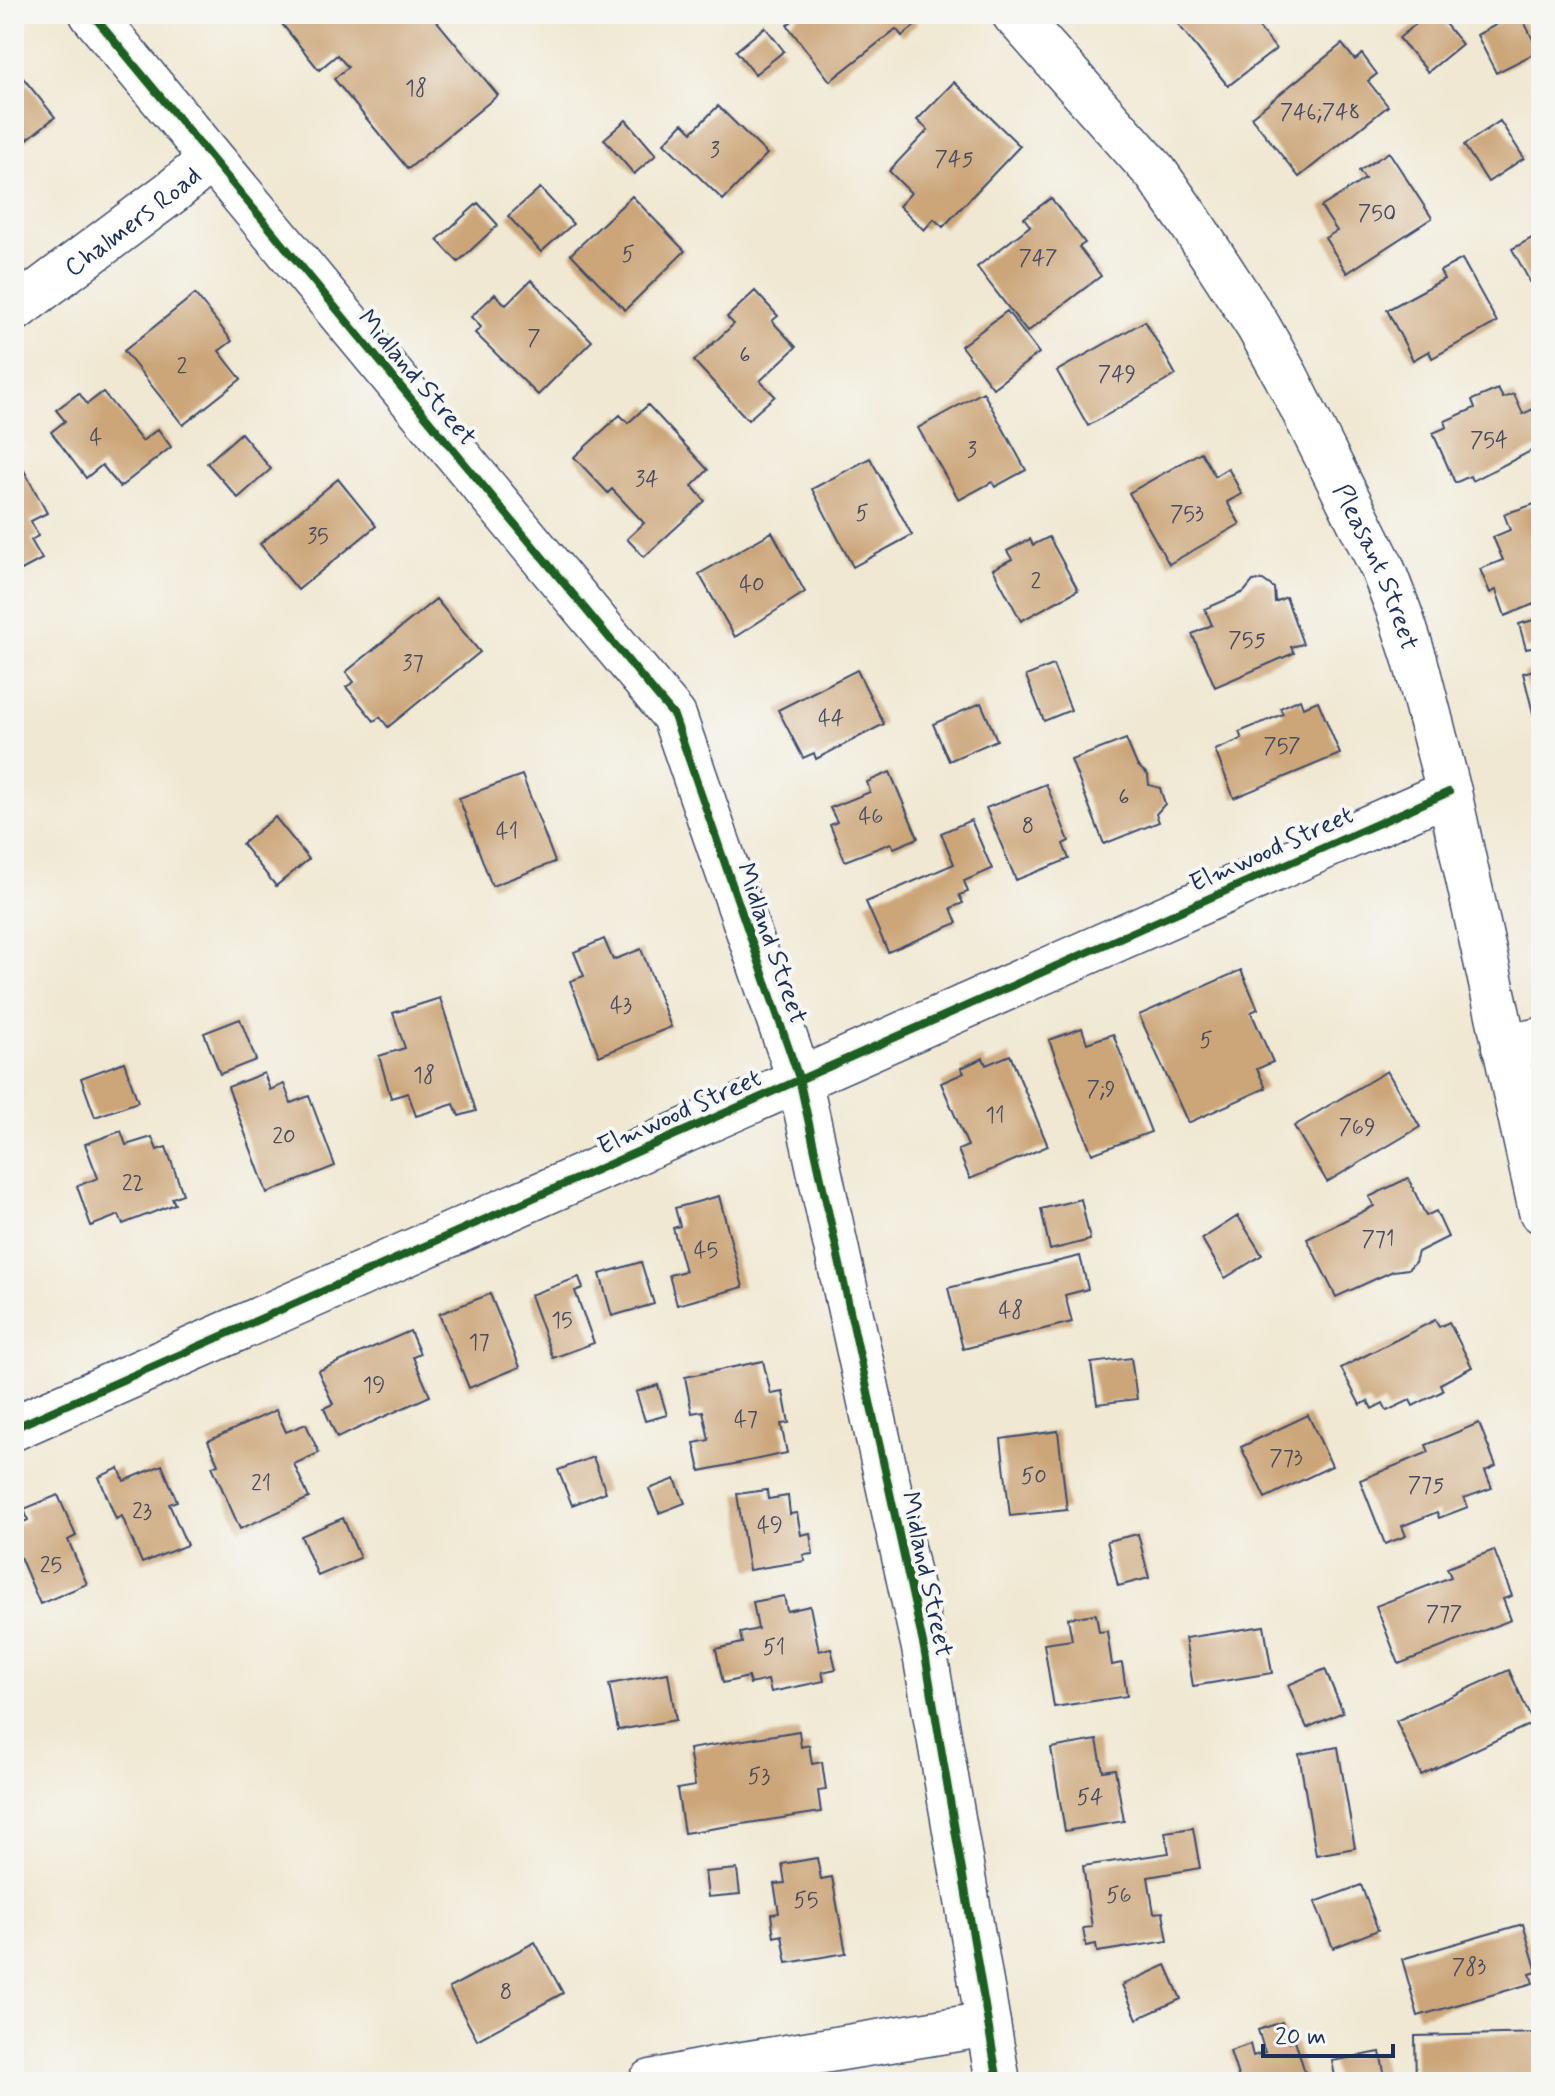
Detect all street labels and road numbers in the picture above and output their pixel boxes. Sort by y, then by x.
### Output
street label: Chalmers Road [58,160,209,285]
street label: Midland Street [349,303,484,454]
street label: Pleasant Street [1324,478,1426,655]
street label: Elmwood Street [1185,799,1359,901]
street label: Midland Street [728,858,815,1029]
street label: Elmwood Street [593,1062,767,1164]
street label: Midland Street [892,1488,960,1660]

